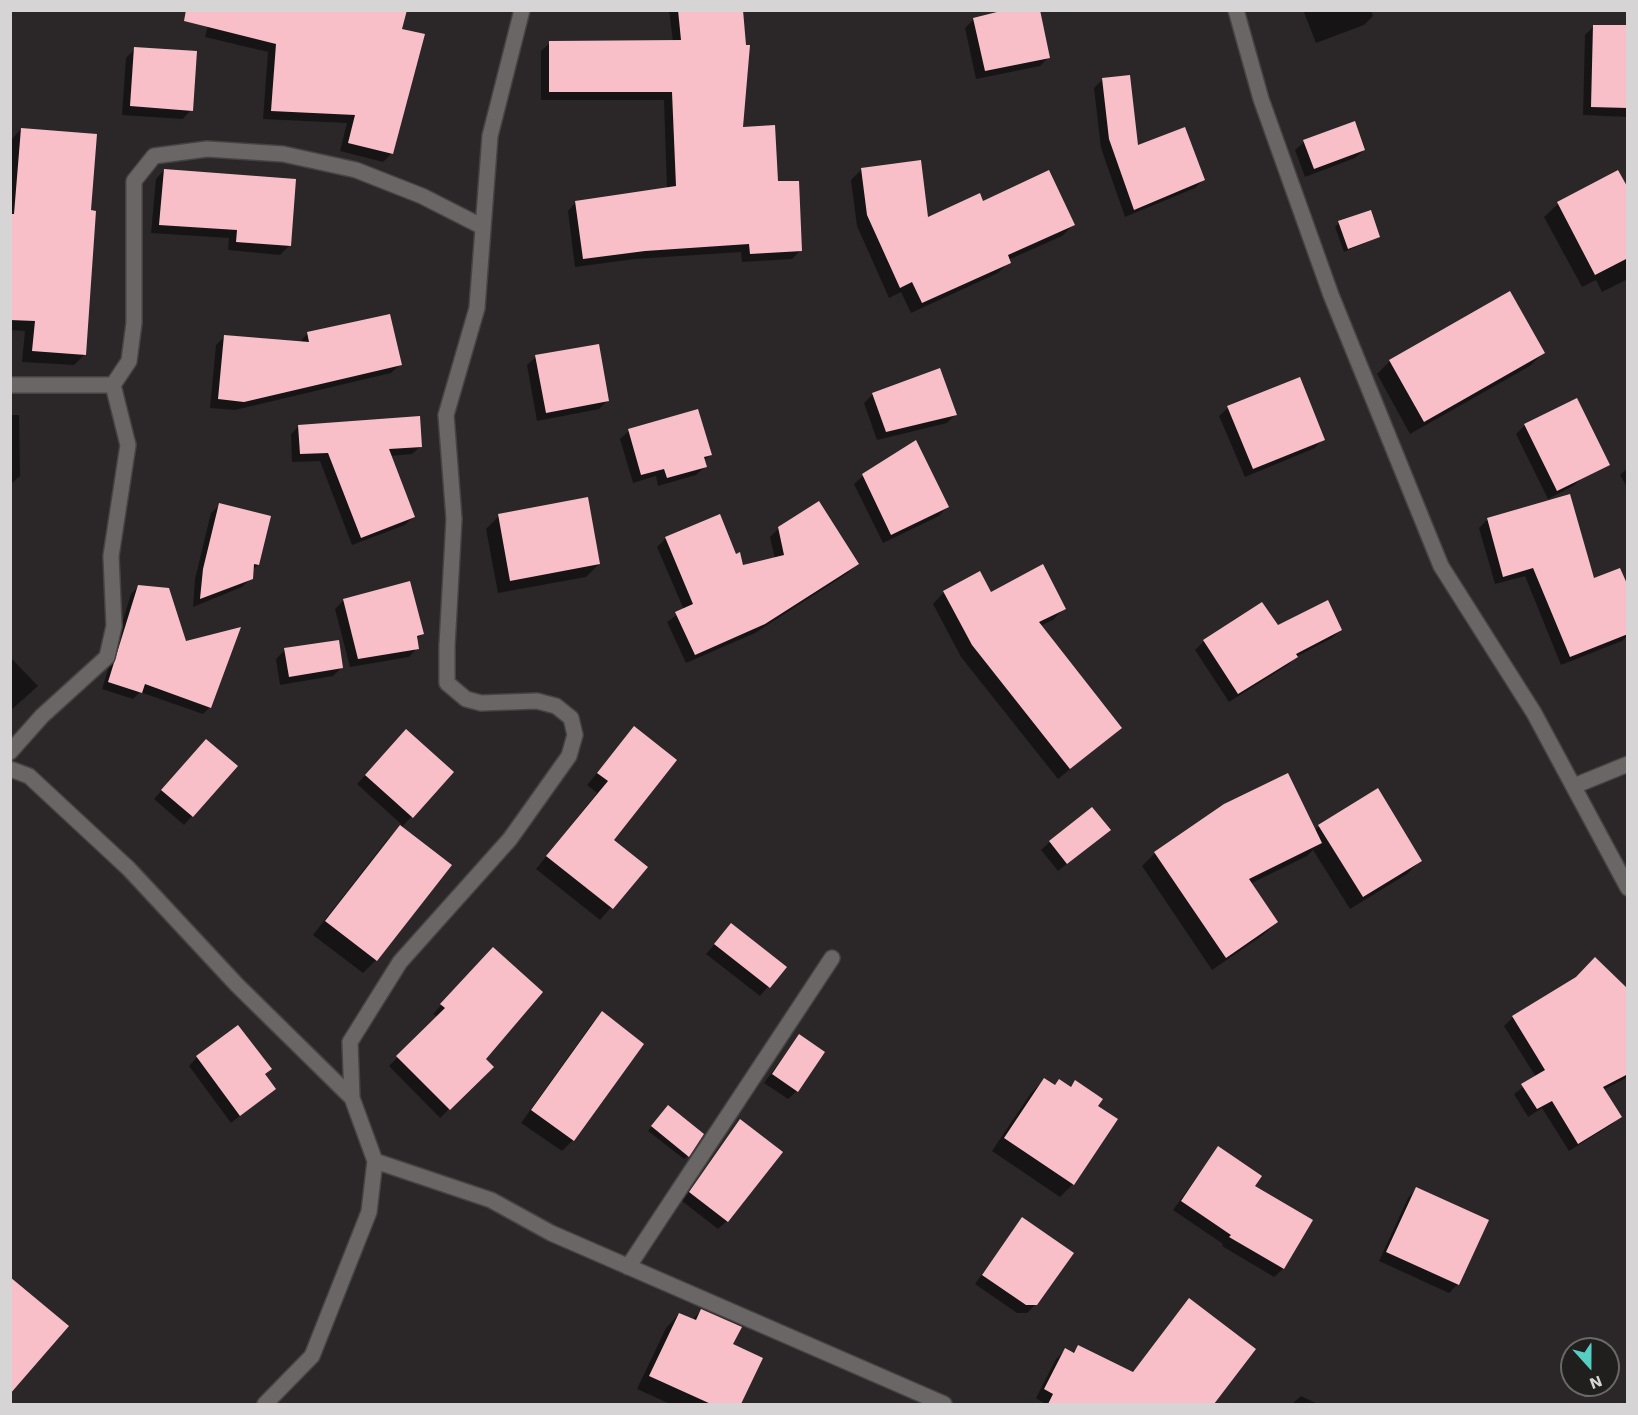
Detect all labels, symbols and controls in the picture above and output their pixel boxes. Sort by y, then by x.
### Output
north arrow [1560,1337,1620,1397]
text: N [1587,1371,1605,1393]

